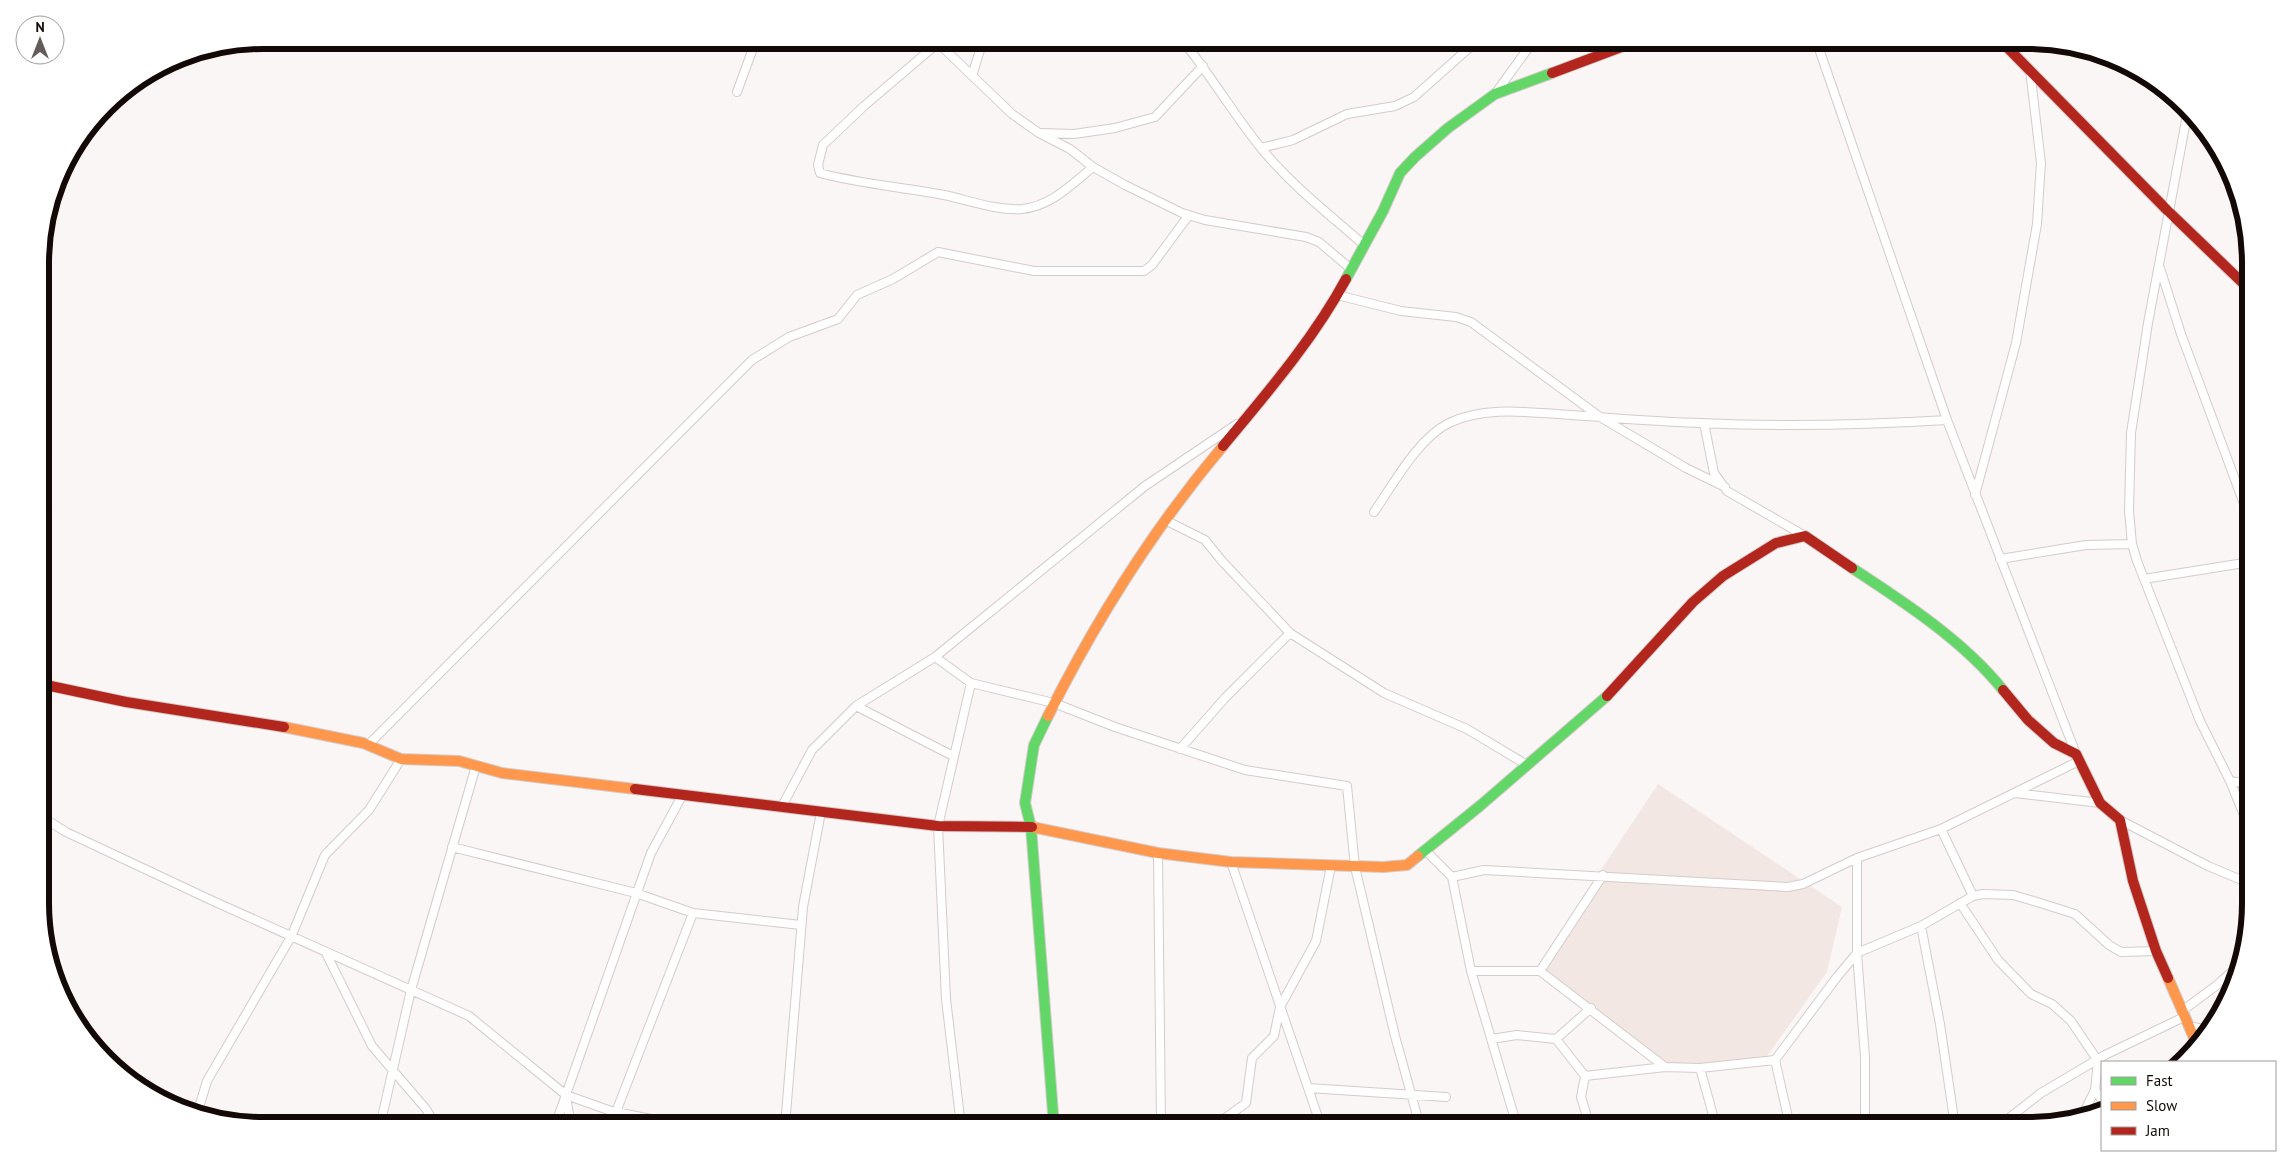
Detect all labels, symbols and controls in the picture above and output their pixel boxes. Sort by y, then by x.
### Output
north arrow [15,15,65,65]
text: N [35,18,45,36]
legend [2101,1061,2276,1151]
text: Fast [2146,1071,2173,1090]
text: Slow [2146,1096,2177,1115]
text: Jam [2145,1121,2170,1140]

